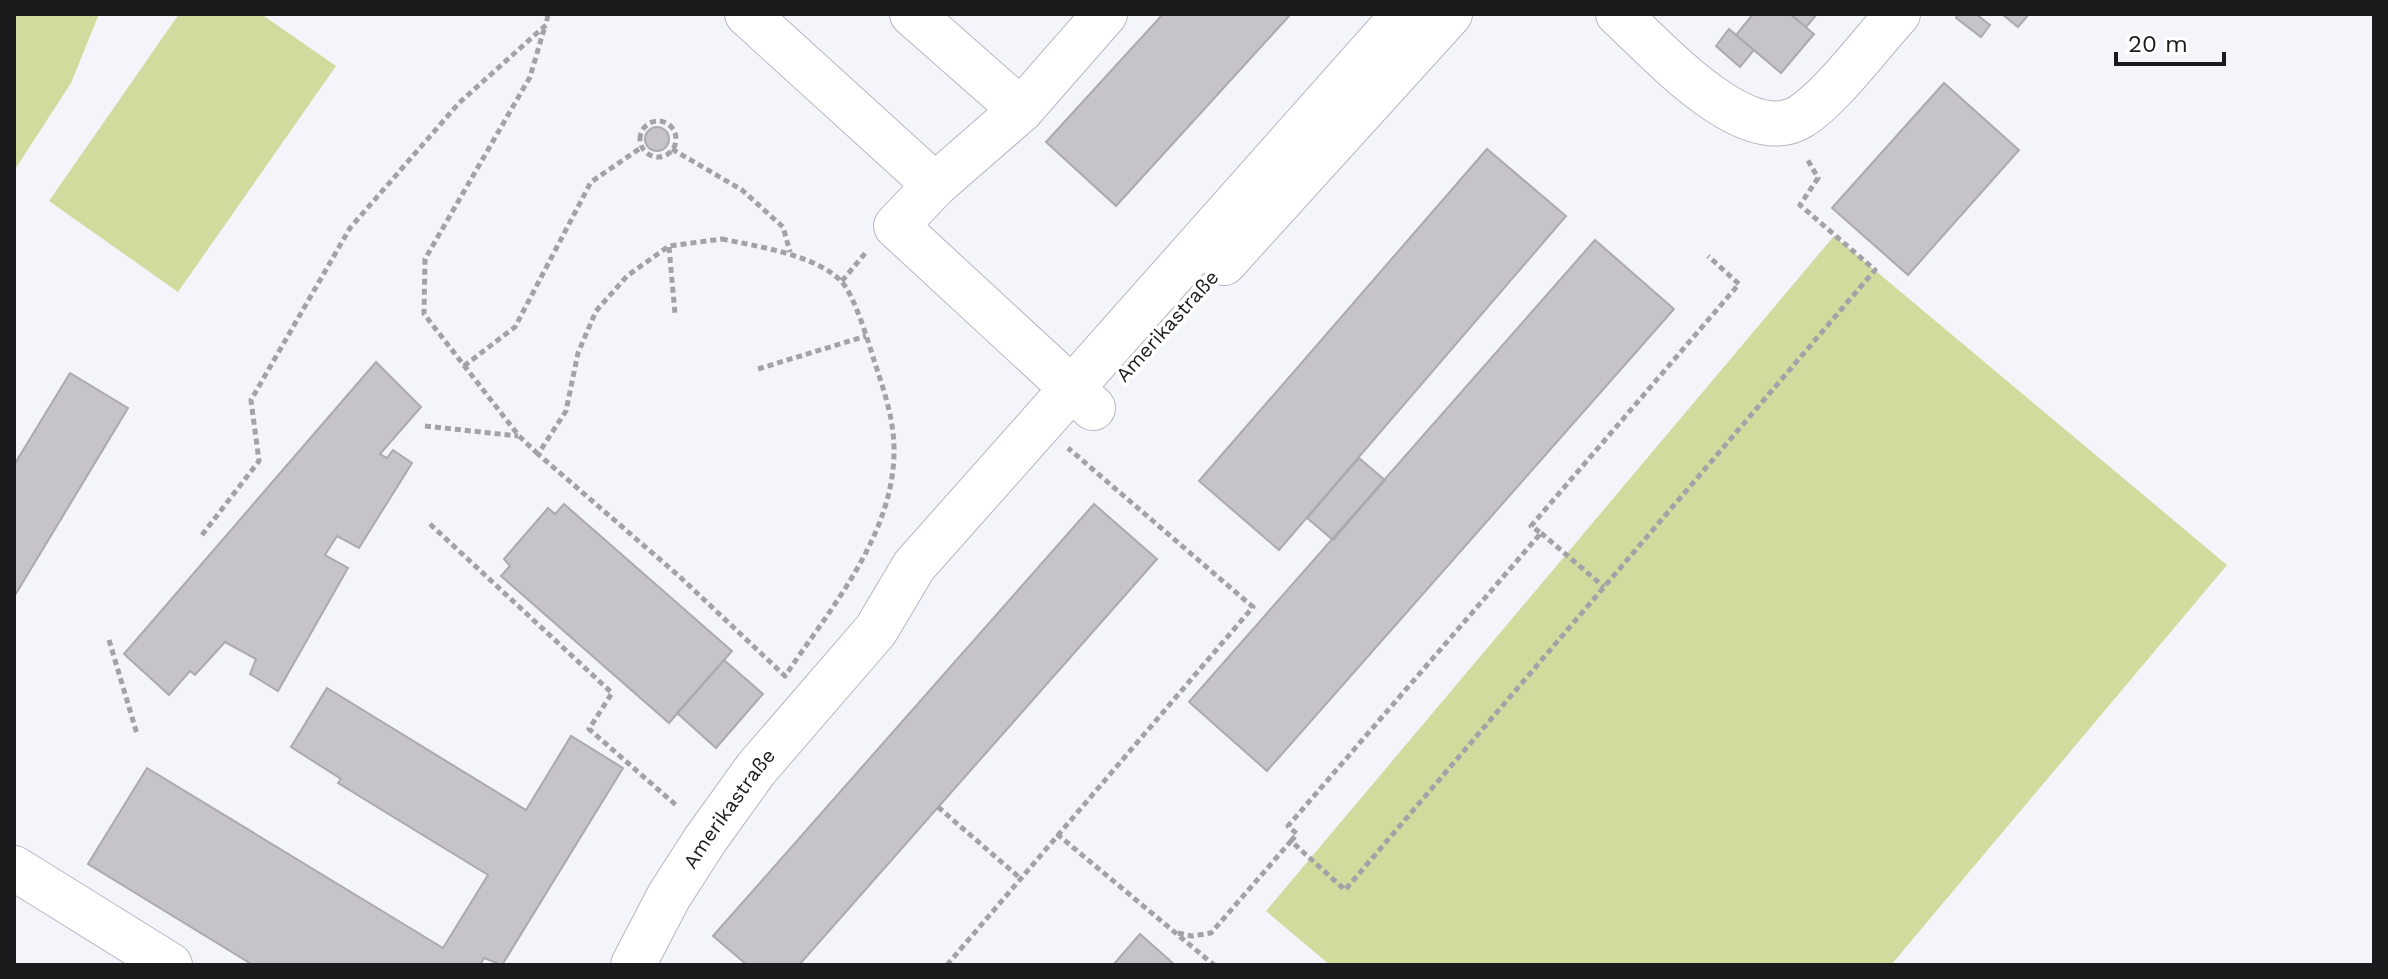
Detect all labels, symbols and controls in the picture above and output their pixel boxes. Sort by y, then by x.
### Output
scale bar [2116,16,2224,66]
text: 20 m [2128,30,2188,58]
street label: Amerikastraße [1111,265,1223,387]
street label: Amerikastraße [678,744,780,873]

